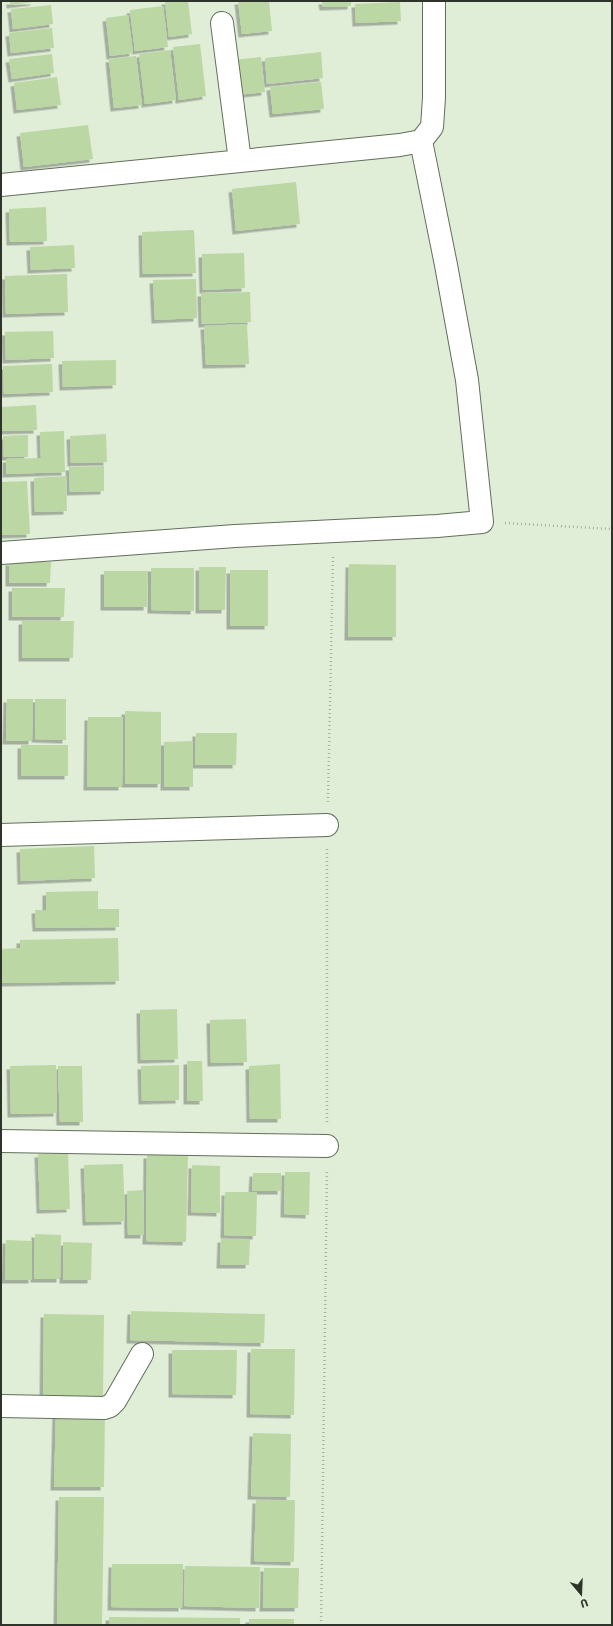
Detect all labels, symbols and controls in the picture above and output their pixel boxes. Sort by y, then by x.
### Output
north arrow [561,1574,601,1614]
text: U [578,1596,590,1610]

